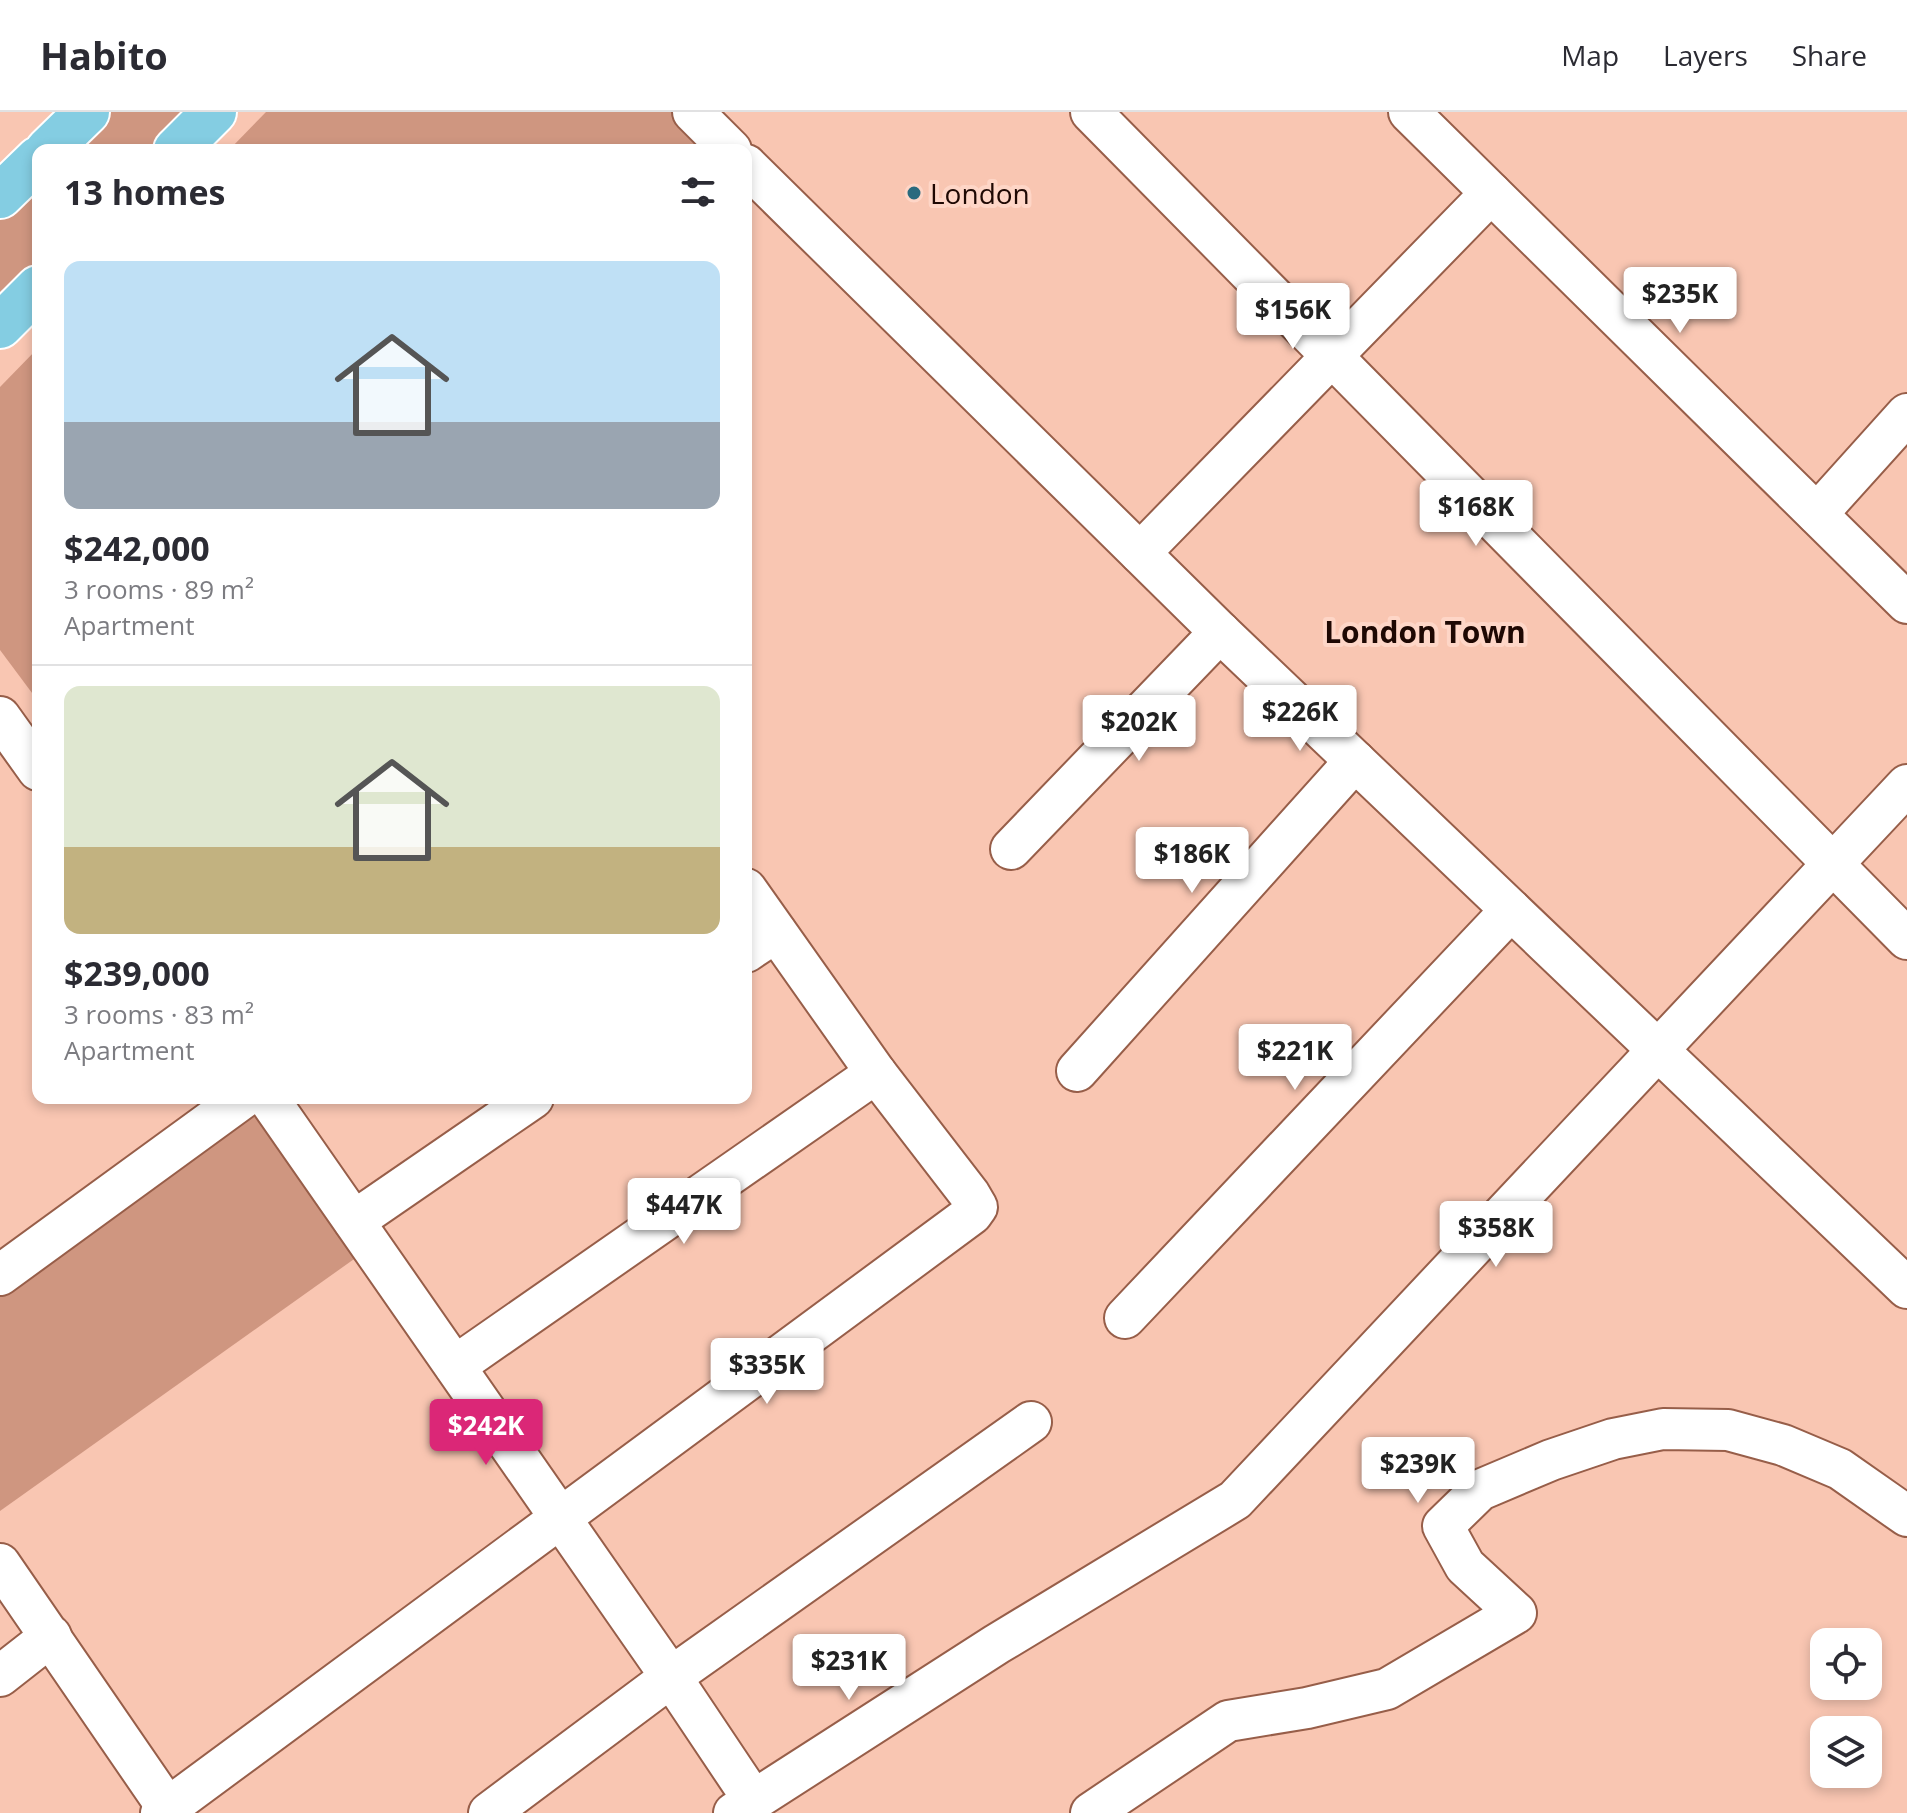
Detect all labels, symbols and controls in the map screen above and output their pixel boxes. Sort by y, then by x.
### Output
text: Habito [40,29,168,81]
text: Map [1561,36,1619,74]
text: Layers [1663,36,1748,74]
text: Share [1792,36,1867,74]
text: 13 homes [64,169,225,215]
icon: filters [676,170,720,214]
place label: London [930,174,1030,212]
marker: London [905,184,923,202]
pin: $235K [1624,267,1736,335]
text: $235K [1642,275,1718,311]
pin: $156K [1237,283,1349,351]
text: $156K [1255,291,1331,327]
icon: home [320,313,464,457]
pin: $168K [1420,480,1532,548]
text: $168K [1438,488,1514,524]
text: $242,000 [64,525,210,571]
text: 3 rooms · 89 m² [64,571,254,607]
text: Apartment [64,607,195,643]
district label: London Town [1324,611,1526,652]
pin: $226K [1244,685,1356,753]
text: $226K [1262,693,1338,729]
pin: $202K [1083,695,1195,763]
text: $202K [1101,703,1177,739]
icon: home [320,738,464,882]
pin: $186K [1136,827,1248,895]
text: $186K [1154,835,1230,871]
text: $239,000 [64,950,210,996]
text: 3 rooms · 83 m² [64,996,254,1032]
pin: $221K [1239,1024,1351,1092]
text: Apartment [64,1032,195,1068]
text: $221K [1257,1032,1333,1068]
pin: $447K [628,1178,740,1246]
text: $447K [646,1186,722,1222]
pin: $358K [1440,1201,1552,1269]
text: $358K [1458,1209,1534,1245]
pin: $335K [711,1338,823,1406]
text: $335K [729,1346,805,1382]
pin: $242K [430,1399,542,1467]
text: $242K [448,1407,524,1443]
pin: $239K [1362,1437,1474,1505]
text: $239K [1380,1445,1456,1481]
map controls [1810,1628,1882,1788]
button: locate [1810,1628,1882,1700]
pin: $231K [793,1634,905,1702]
text: $231K [811,1642,887,1678]
button: layers [1810,1716,1882,1788]

